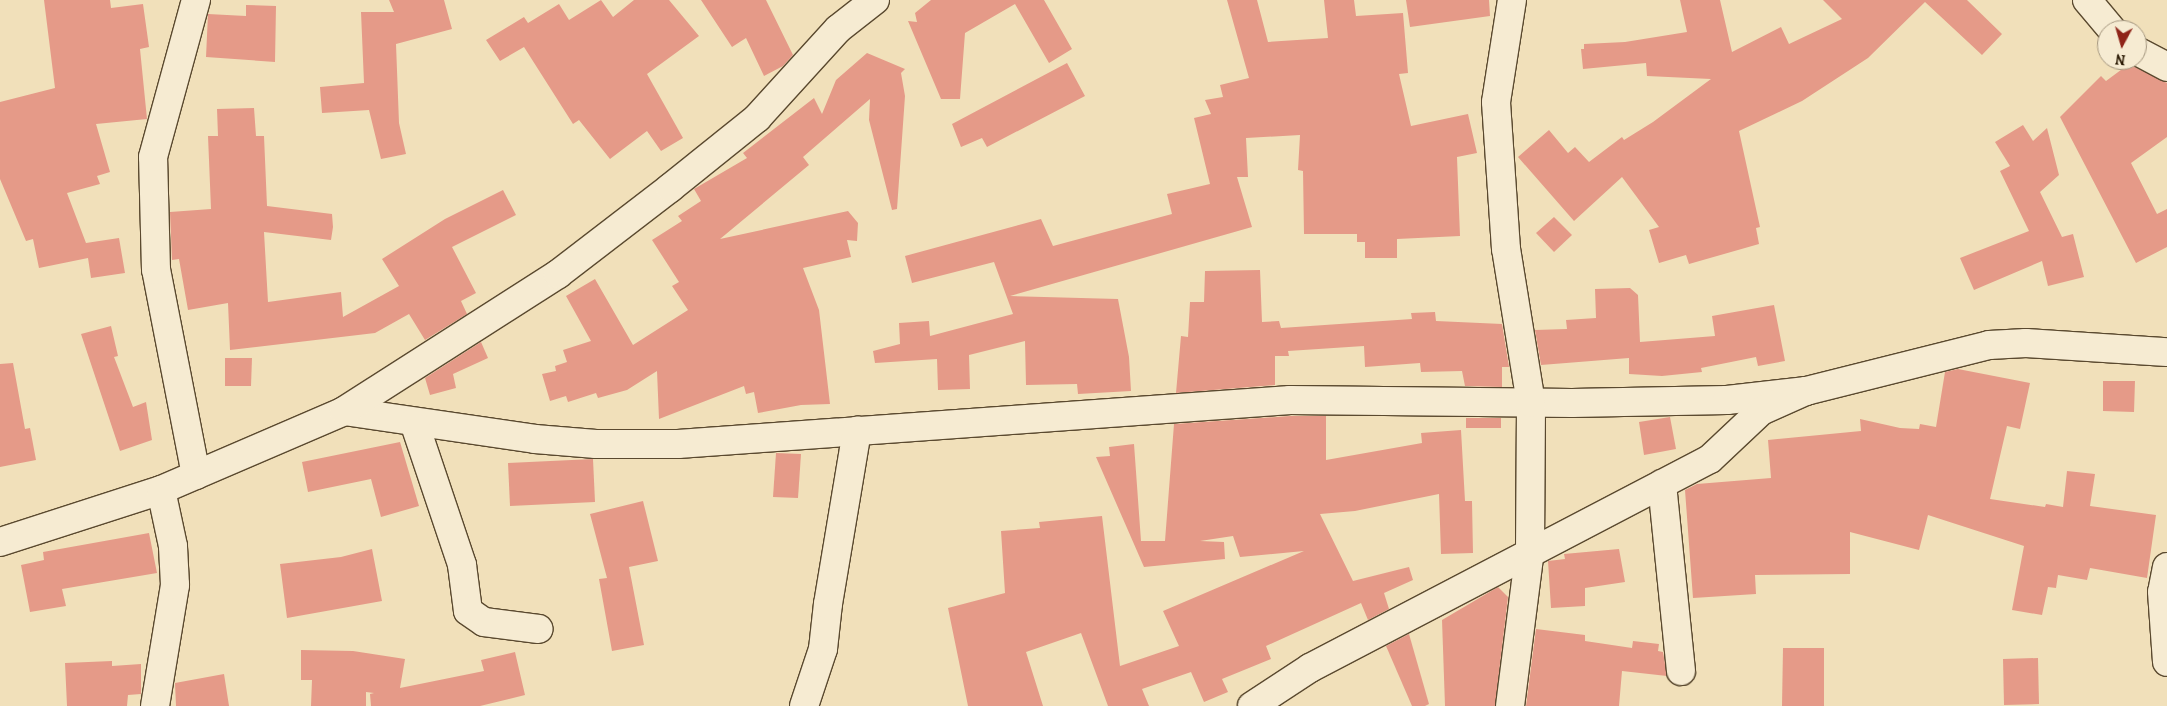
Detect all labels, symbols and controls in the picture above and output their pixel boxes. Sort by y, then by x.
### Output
north arrow [2097,20,2147,70]
text: N [2114,49,2127,69]

